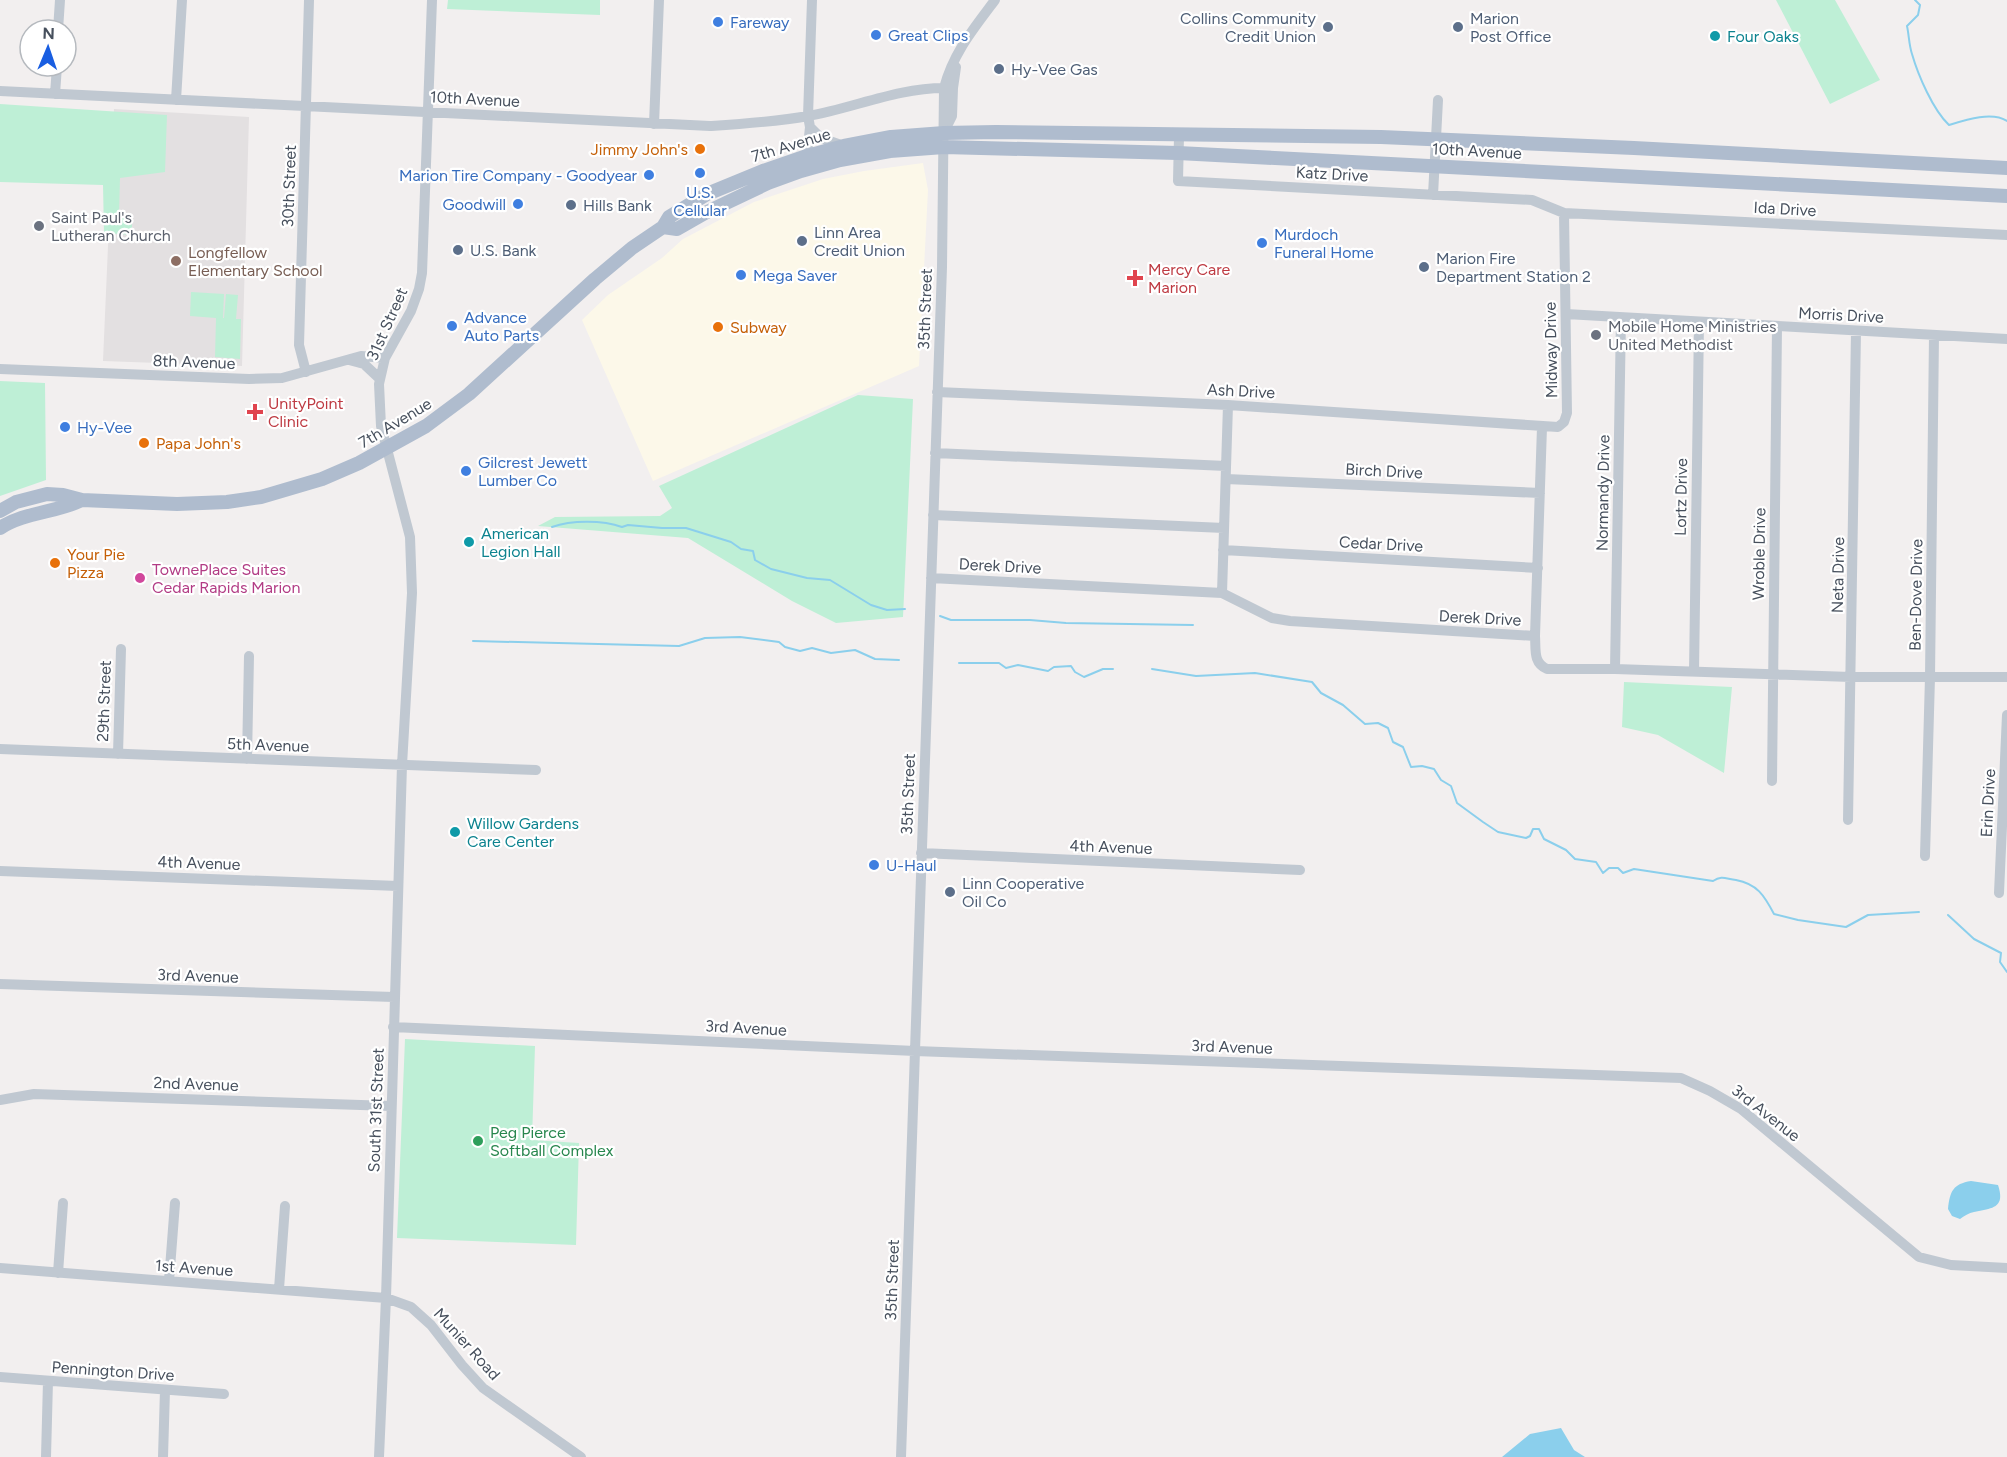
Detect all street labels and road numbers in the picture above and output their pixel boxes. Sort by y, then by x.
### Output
street label: 10th Avenue [430,87,521,111]
street label: 7th Avenue [749,124,833,166]
street label: 10th Avenue [1432,139,1523,163]
street label: 30th Street [278,144,300,228]
street label: Katz Drive [1295,163,1369,185]
street label: Ida Drive [1753,198,1817,220]
street label: 35th Street [914,268,936,350]
street label: 31st Street [363,285,411,363]
street label: Midway Drive [1541,301,1561,398]
street label: Morris Drive [1798,303,1885,327]
street label: 8th Avenue [152,351,236,373]
street label: Ash Drive [1206,380,1276,402]
street label: 7th Avenue [355,394,435,452]
street label: Normandy Drive [1592,434,1614,551]
street label: Lortz Drive [1671,458,1691,536]
street label: Birch Drive [1345,459,1423,483]
street label: Wroble Drive [1749,507,1769,600]
street label: Cedar Drive [1338,532,1424,556]
street label: Neta Drive [1828,536,1848,613]
street label: Ben-Dove Drive [1906,539,1926,651]
street label: Derek Drive [958,554,1042,578]
street label: Derek Drive [1438,606,1522,630]
street label: 29th Street [93,660,115,742]
street label: 5th Avenue [227,734,310,756]
street label: 35th Street [897,753,919,835]
street label: Erin Drive [1977,768,1999,838]
street label: 4th Avenue [1069,836,1153,858]
street label: 4th Avenue [157,852,241,874]
street label: 3rd Avenue [157,965,239,987]
street label: 3rd Avenue [705,1016,787,1040]
street label: 3rd Avenue [1191,1036,1273,1058]
street label: South 31st Street [364,1047,388,1173]
street label: 2nd Avenue [153,1073,239,1095]
street label: 3rd Avenue [1728,1080,1804,1146]
street label: 35th Street [881,1239,903,1321]
street label: 1st Avenue [154,1256,234,1280]
street label: Munier Road [430,1304,504,1384]
street label: Pennington Drive [51,1357,175,1385]

